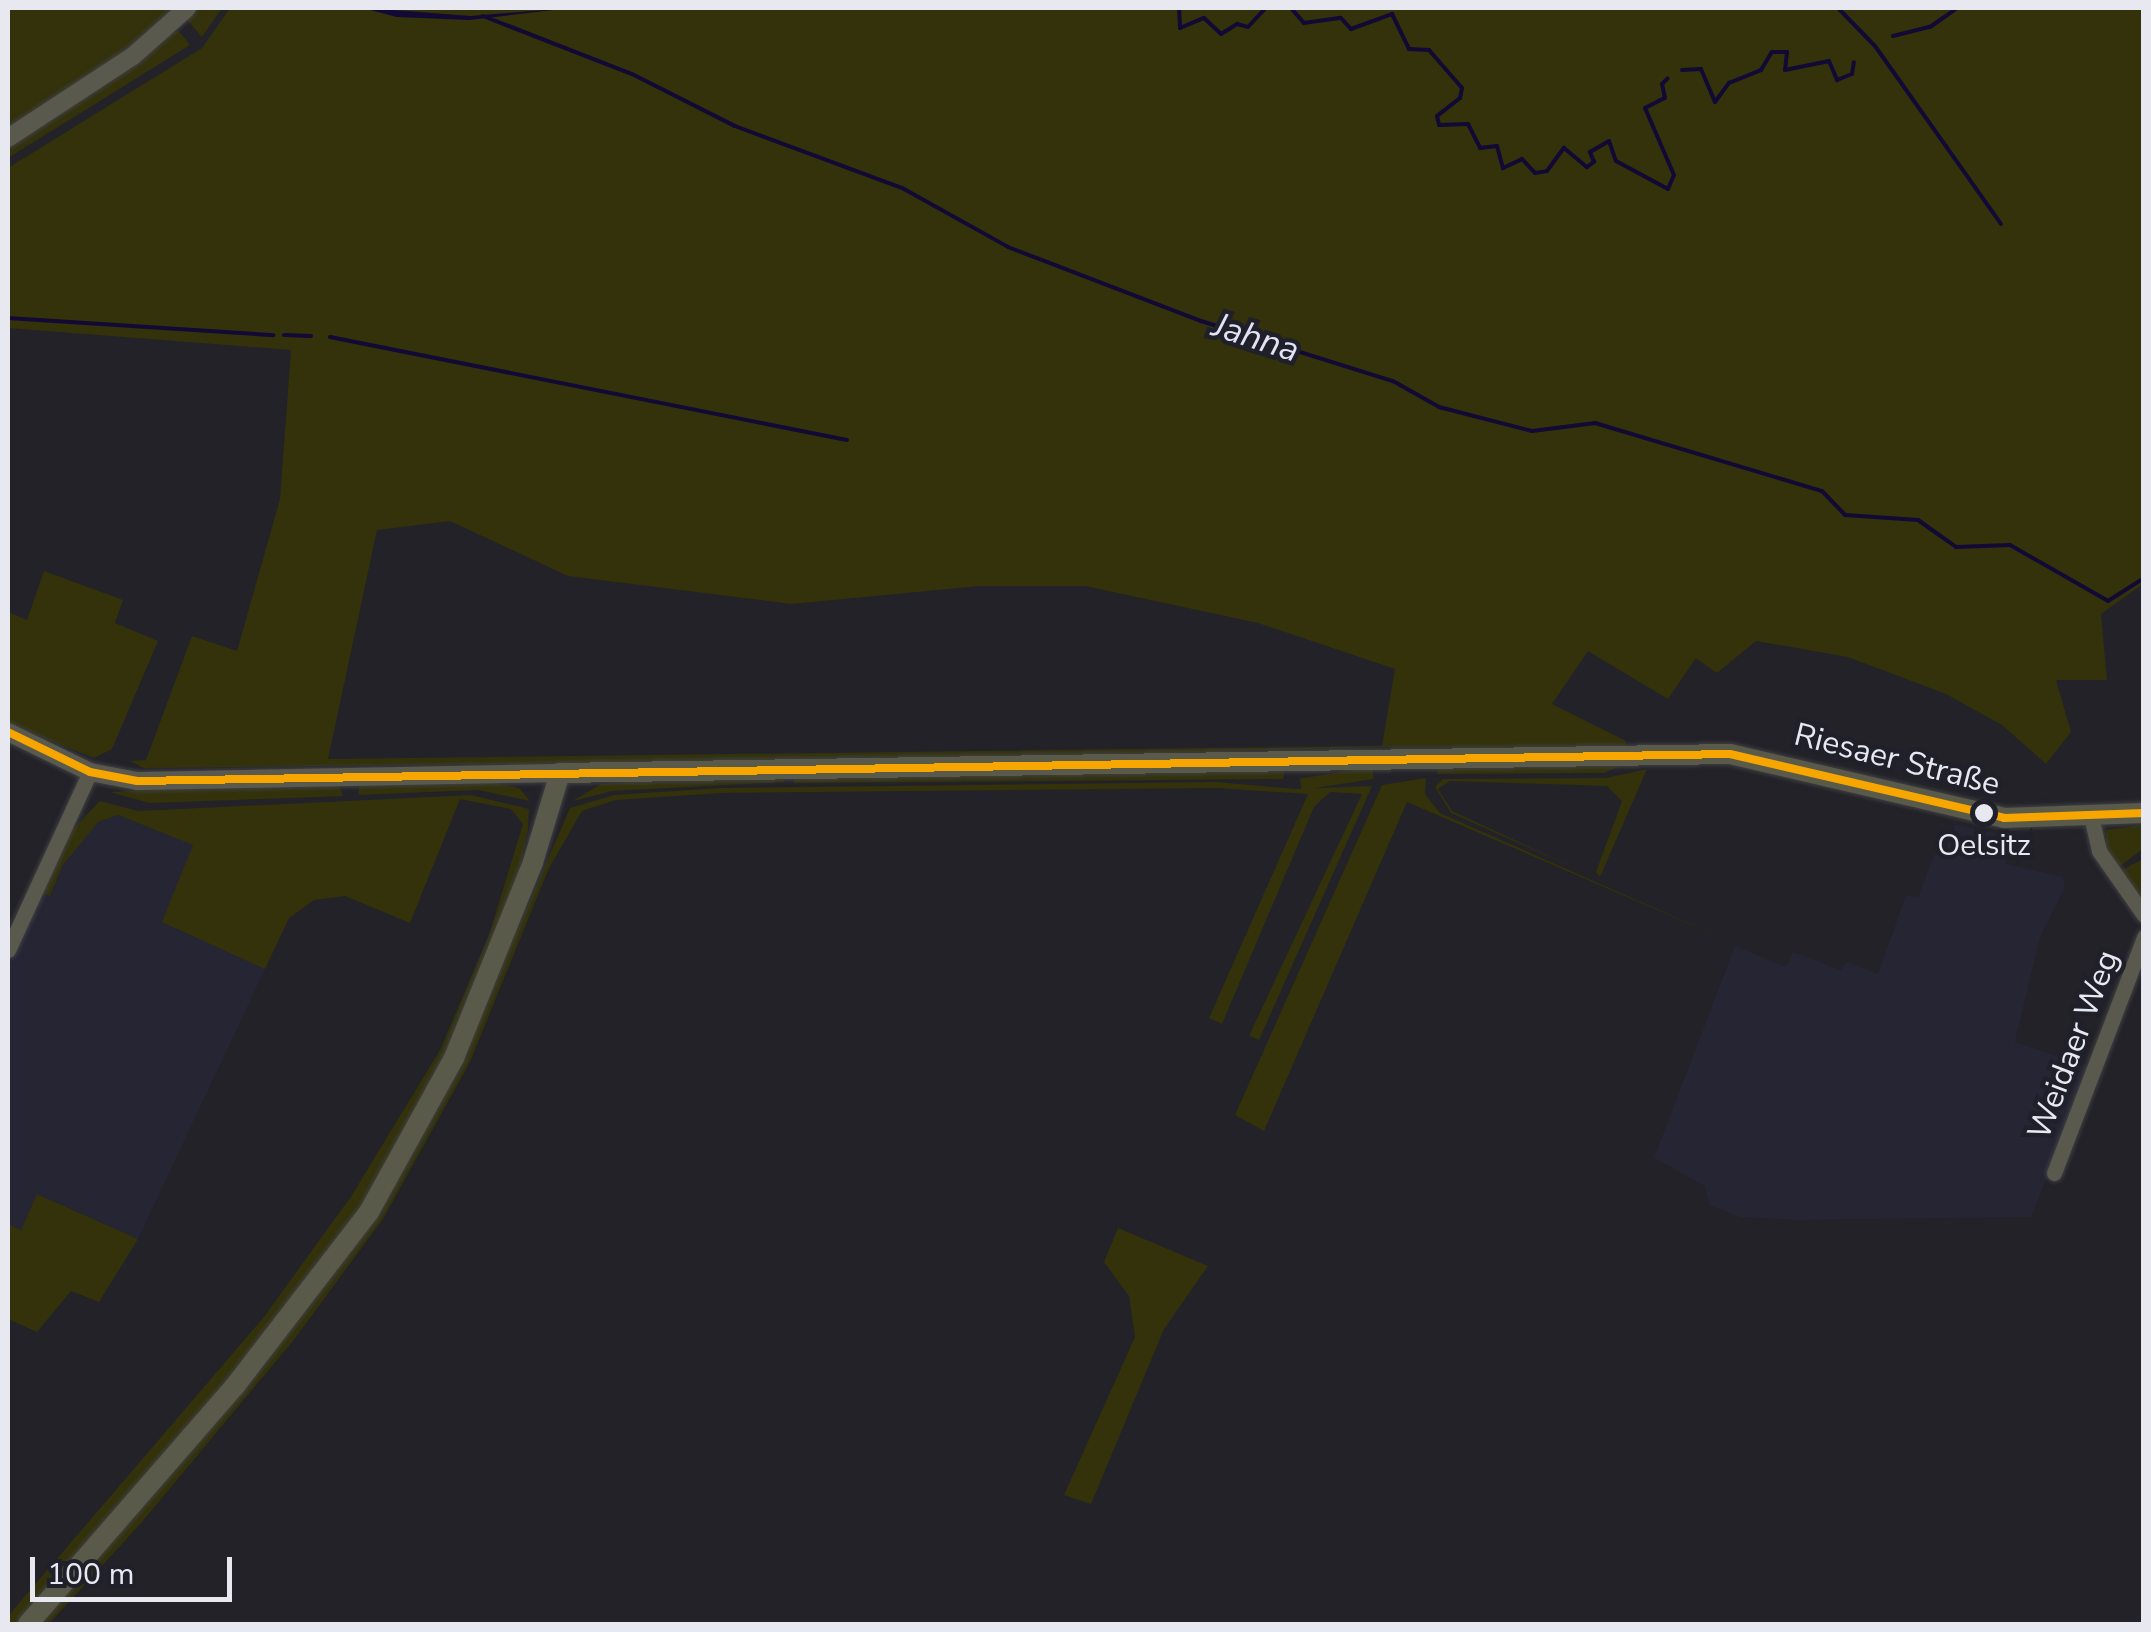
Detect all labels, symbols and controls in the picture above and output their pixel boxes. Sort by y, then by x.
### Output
water label: Jahna [1208,304,1304,372]
street label: Riesaer Straße [1790,716,2004,804]
marker: Oelsitz [1974,803,1994,823]
place label: Oelsitz [1937,828,2031,864]
street label: Weidaer Weg [2020,945,2128,1145]
scale bar [35,1537,238,1599]
text: 100 m [47,1554,134,1595]

